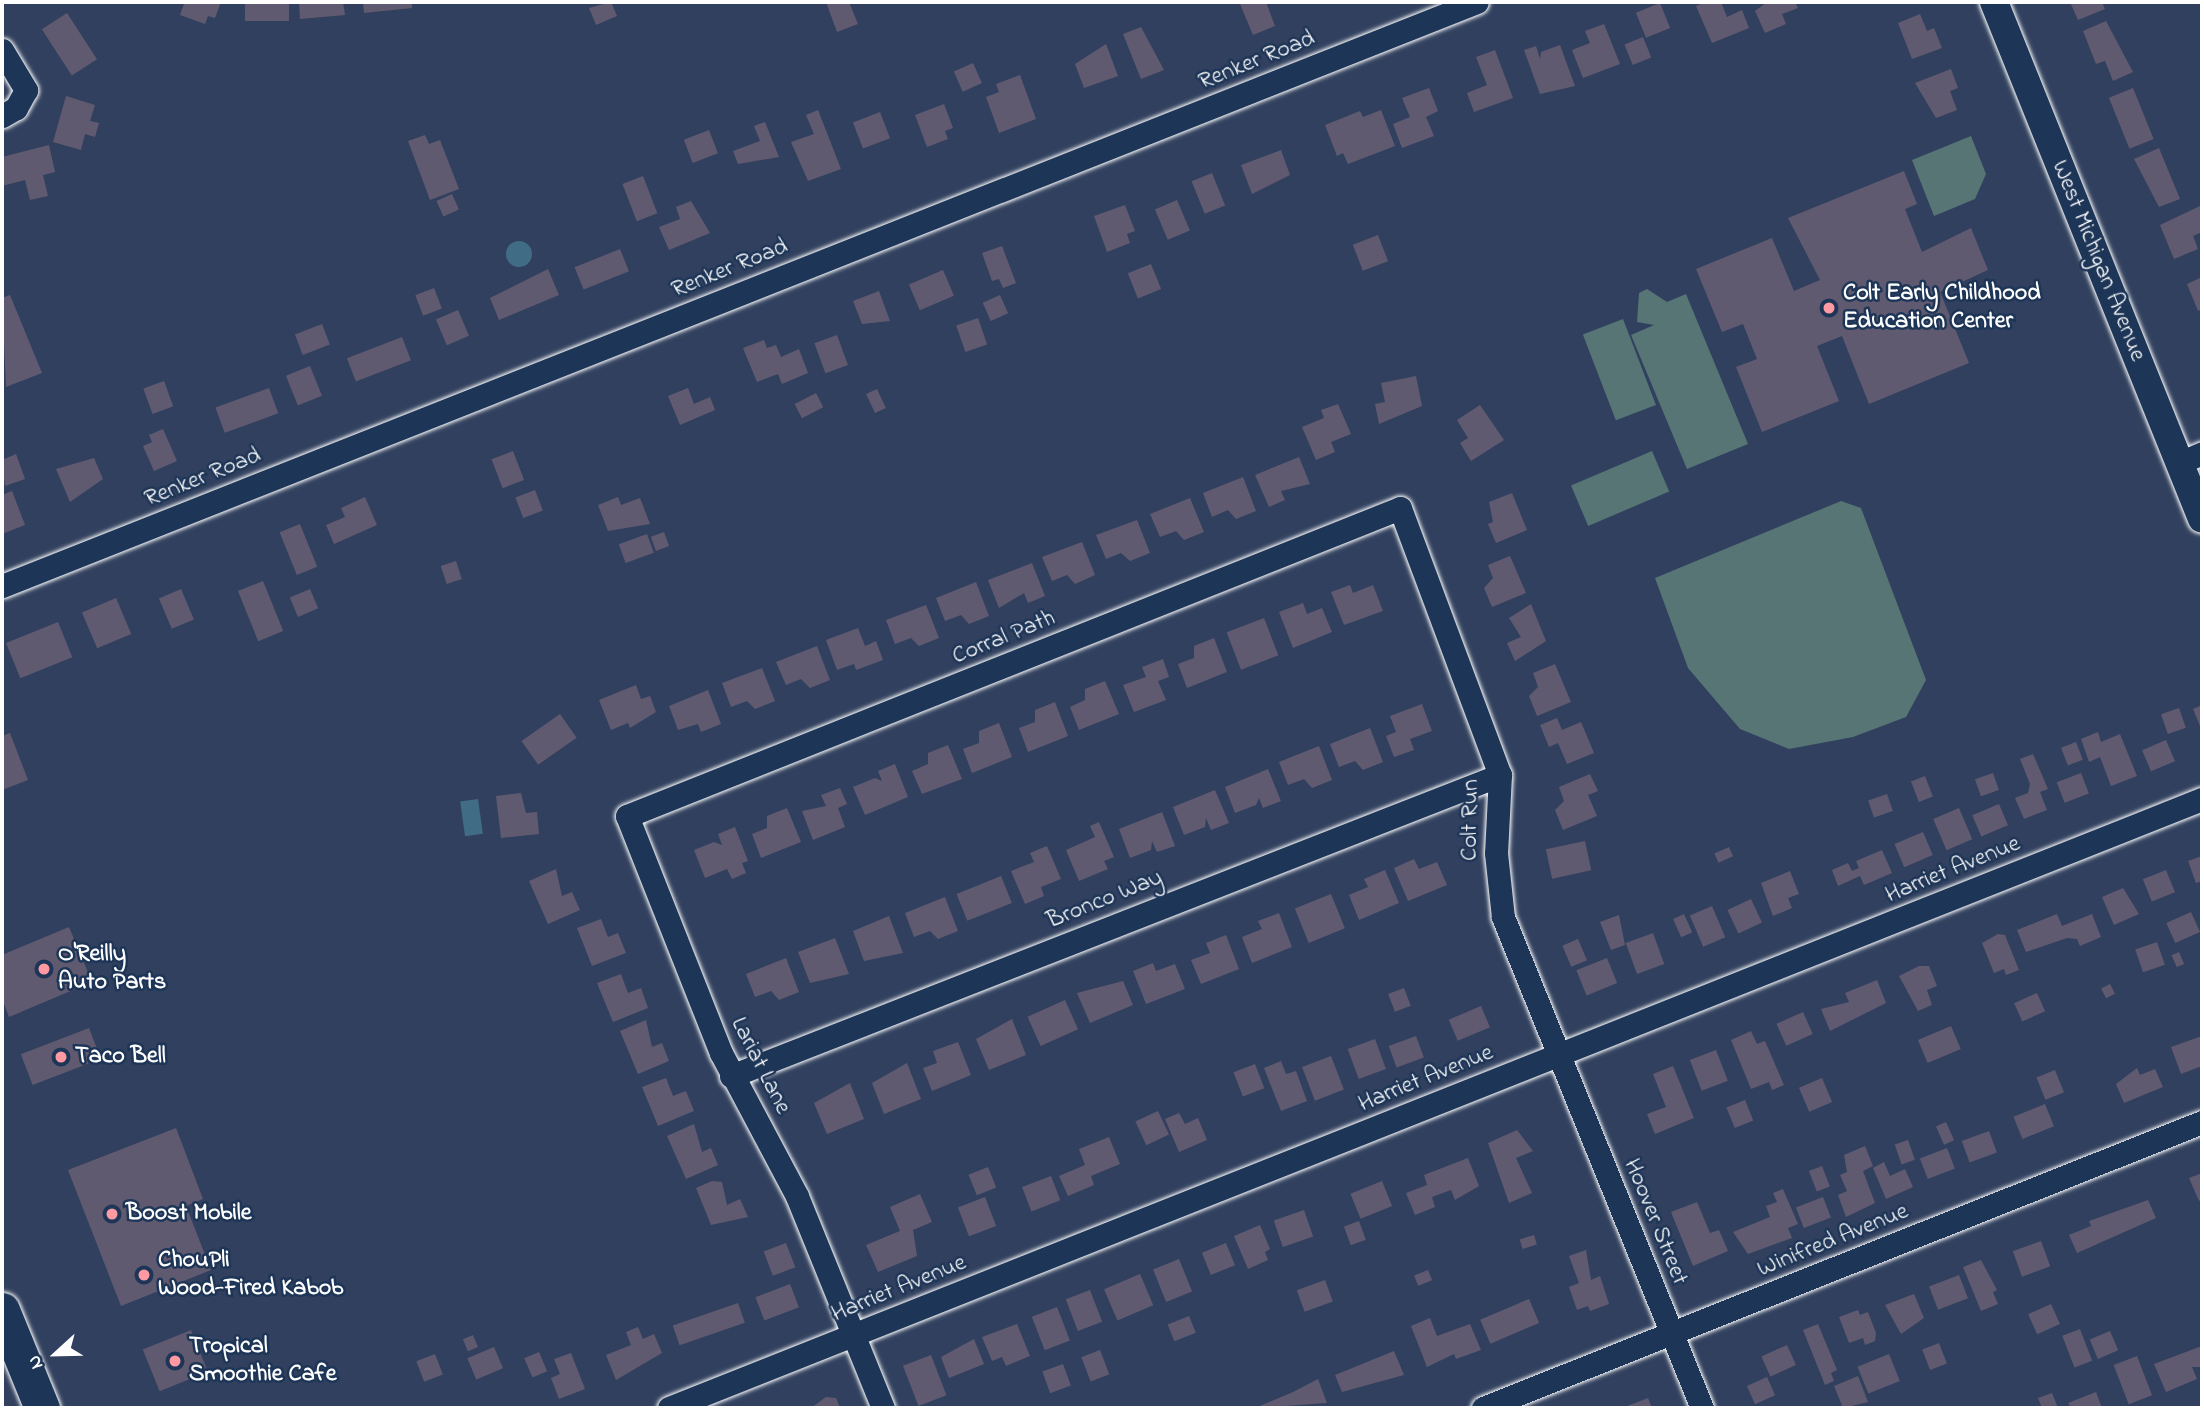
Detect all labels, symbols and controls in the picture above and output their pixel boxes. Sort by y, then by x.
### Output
street label: Renker Road [1195,25,1319,97]
street label: West Michigan Avenue [2045,156,2151,366]
street label: Renker Road [668,233,792,305]
place label: Colt Early Childhood Education Center [1843,280,2041,336]
marker: Colt Early Childhood Education Center [1821,300,1837,316]
street label: Renker Road [141,442,265,514]
street label: Corral Path [948,604,1060,672]
street label: Colt Run [1456,779,1486,861]
street label: Harriet Avenue [1881,830,2025,910]
street label: Bronco Way [1043,864,1167,936]
place label: O'Reilly Auto Parts [58,941,166,997]
marker: O'Reilly Auto Parts [36,961,52,977]
street label: Lariat Lane [723,1013,797,1119]
street label: Harriet Avenue [1354,1039,1498,1119]
place label: Taco Bell [75,1043,166,1071]
marker: Taco Bell [53,1049,69,1065]
street label: Hoover Street [1617,1155,1693,1289]
street label: Winifred Avenue [1753,1198,1913,1284]
place label: Boost Mobile [126,1200,251,1228]
marker: Boost Mobile [104,1206,120,1222]
place label: ChouPli Wood-Fired Kabob [158,1247,343,1303]
street label: Harriet Avenue [827,1249,971,1329]
marker: ChouPli Wood-Fired Kabob [136,1267,152,1283]
north arrow [21,1319,91,1389]
place label: Tropical Smoothie Cafe [189,1333,337,1389]
text: N [21,1351,51,1373]
marker: Tropical Smoothie Cafe [167,1353,183,1369]

